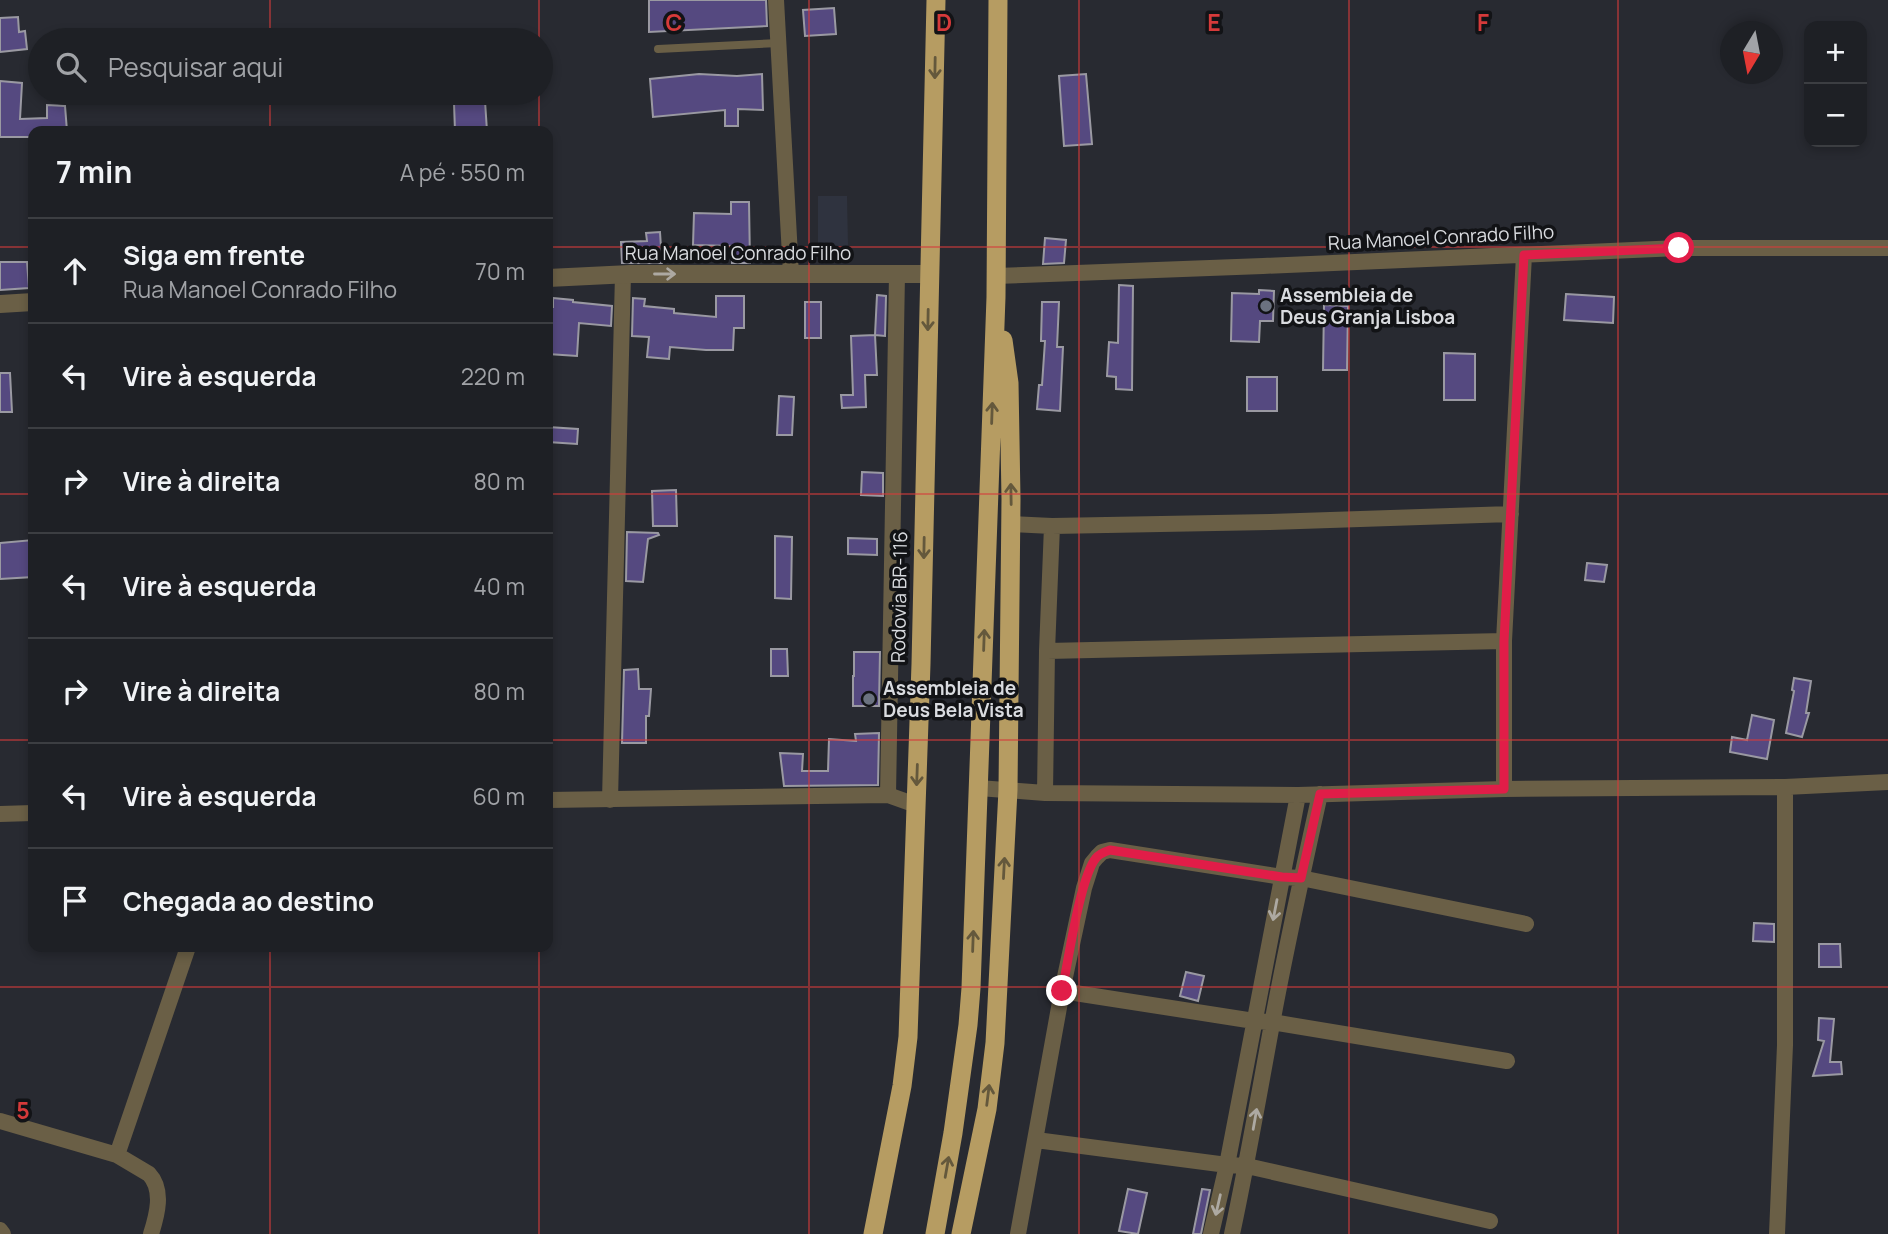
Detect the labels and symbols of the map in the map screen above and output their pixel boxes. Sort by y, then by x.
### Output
text: C [666,6,683,38]
text: D [936,6,952,38]
text: E [1207,6,1221,38]
text: F [1477,6,1489,38]
north arrow [1720,21,1783,84]
one-way arrow [928,56,941,79]
street label: Rua Manoel Conrado Filho [1327,218,1555,256]
route start [1663,232,1694,263]
street label: Rua Manoel Conrado Filho [625,240,851,266]
one-way arrow [653,267,676,281]
place label: Assembleia de Deus Granja Lisboa [1280,282,1455,330]
marker: Assembleia de Deus Granja Lisboa [1258,298,1274,314]
one-way arrow [922,308,935,331]
one-way arrow [985,402,998,425]
one-way arrow [1004,483,1018,506]
street label: Rodovia BR-116 [885,531,913,663]
one-way arrow [917,536,930,559]
one-way arrow [977,629,991,652]
place label: Assembleia de Deus Bela Vista [883,675,1024,723]
marker: Assembleia de Deus Bela Vista [861,691,877,707]
one-way arrow [910,763,923,786]
one-way arrow [998,857,1011,880]
one-way arrow [1268,898,1282,921]
one-way arrow [967,930,980,953]
route end [1046,975,1077,1006]
one-way arrow [982,1084,995,1107]
text: 5 [16,1094,30,1126]
one-way arrow [1249,1108,1262,1131]
one-way arrow [941,1156,954,1179]
one-way arrow [1211,1193,1224,1216]

